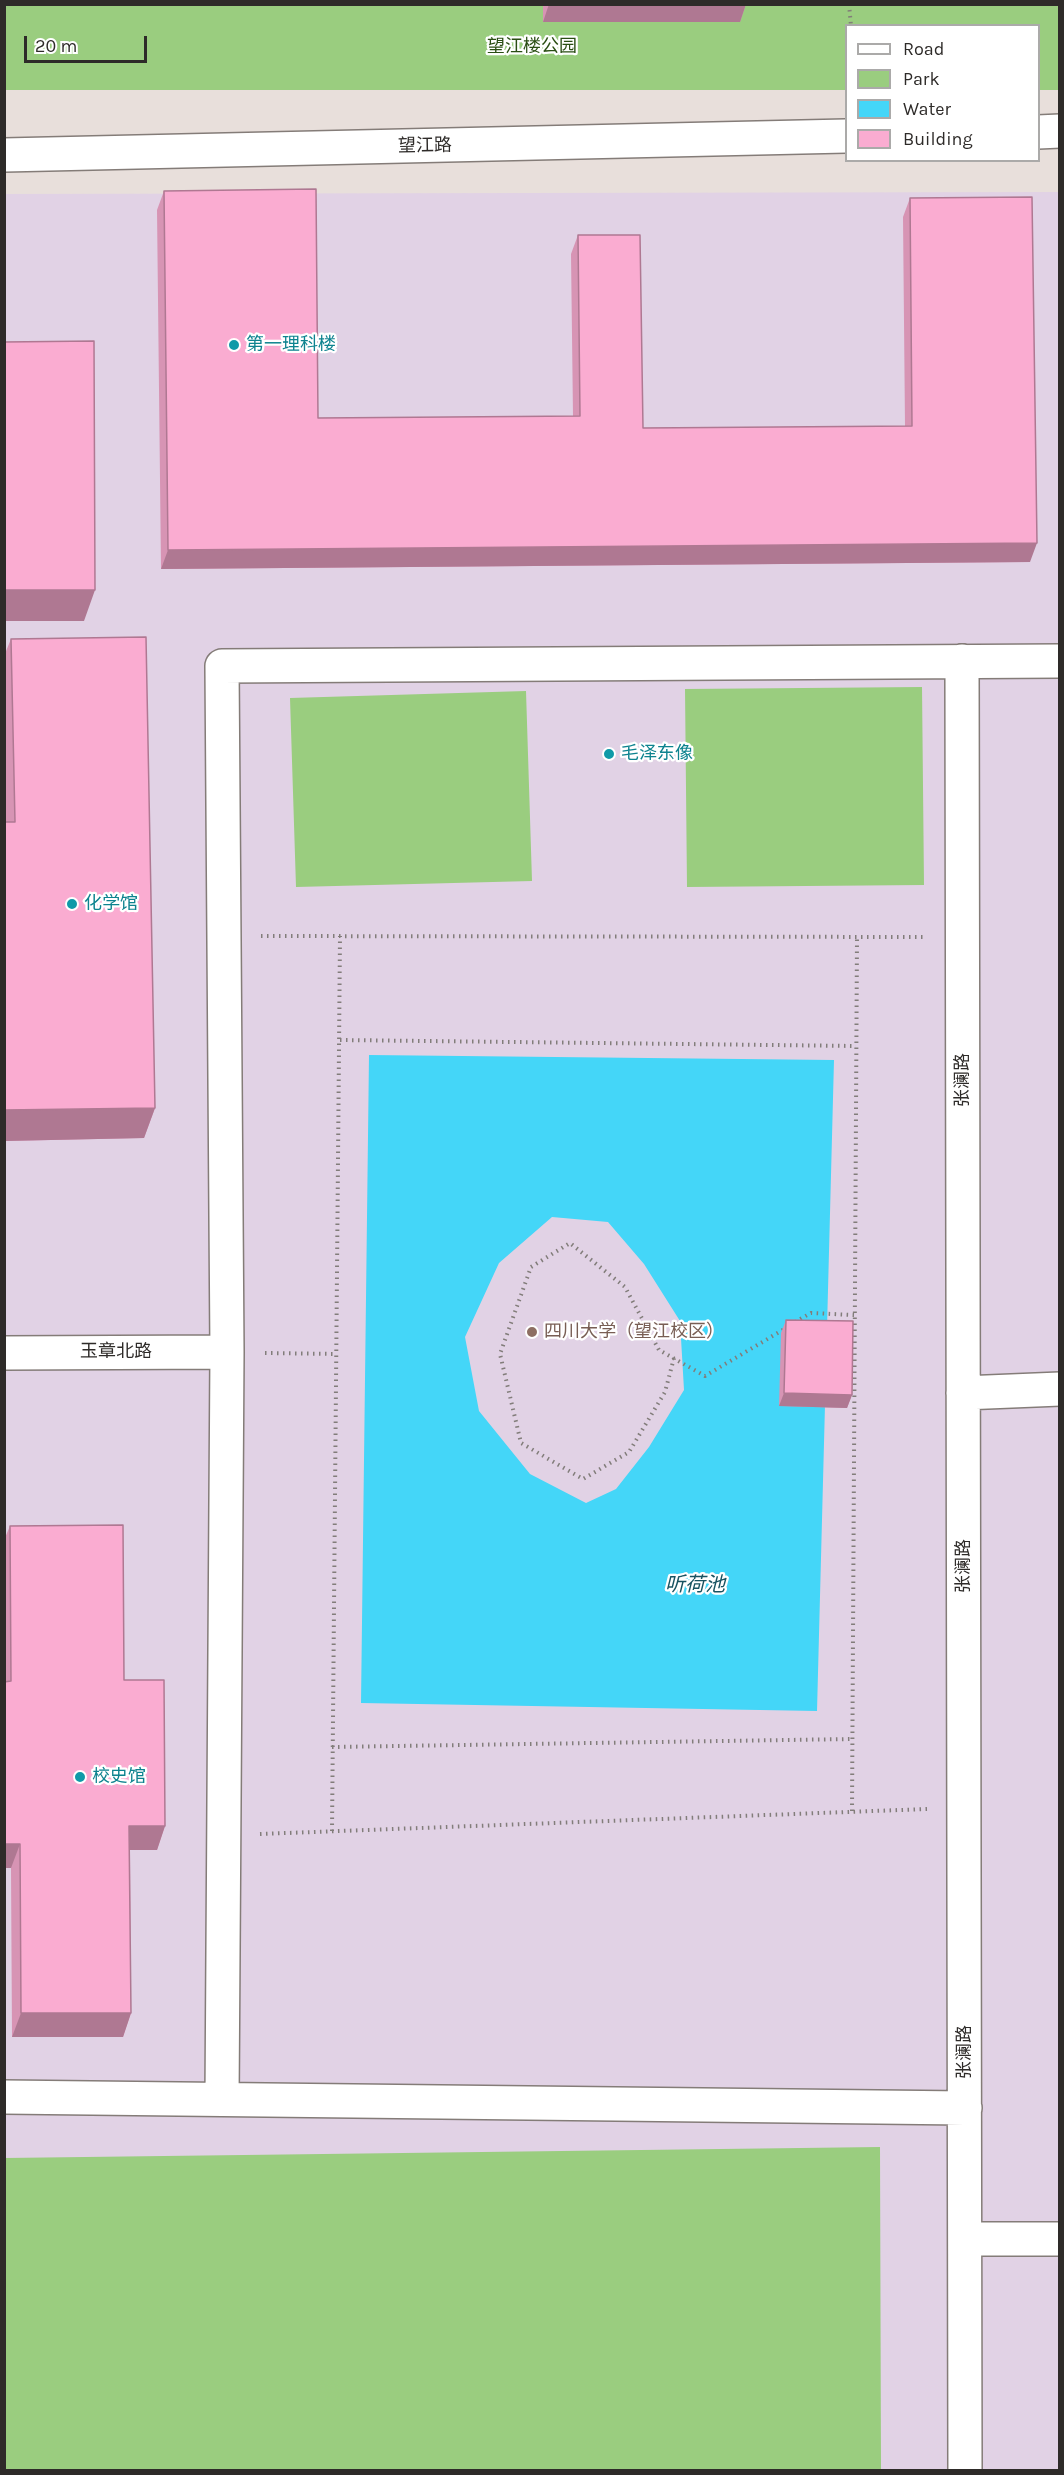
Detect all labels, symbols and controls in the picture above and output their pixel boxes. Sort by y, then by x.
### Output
scale bar [27,24,150,62]
legend [845,24,1040,162]
text: 20 m [35,35,77,57]
park label: 望江楼公园 [487,36,577,58]
text: Road [903,38,944,60]
text: Park [903,68,940,90]
text: Water [903,98,951,120]
text: Building [903,128,973,150]
street label: 望江路 [398,135,452,157]
place label: 第一理科楼 [246,334,336,356]
marker: 第一理科楼 [227,338,241,352]
place label: 毛泽东像 [621,743,693,765]
marker: 毛泽东像 [602,747,616,761]
place label: 化学馆 [84,893,138,915]
marker: 化学馆 [65,897,79,911]
street label: 张澜路 [952,1053,974,1107]
place label: 四川大学（望江校区） [544,1321,724,1343]
marker: 四川大学（望江校区） [525,1325,539,1339]
street label: 玉章北路 [80,1341,152,1363]
street label: 张澜路 [953,1539,975,1593]
water label: 听荷池 [665,1573,725,1597]
place label: 校史馆 [92,1766,146,1788]
marker: 校史馆 [73,1770,87,1784]
street label: 张澜路 [954,2025,976,2079]

